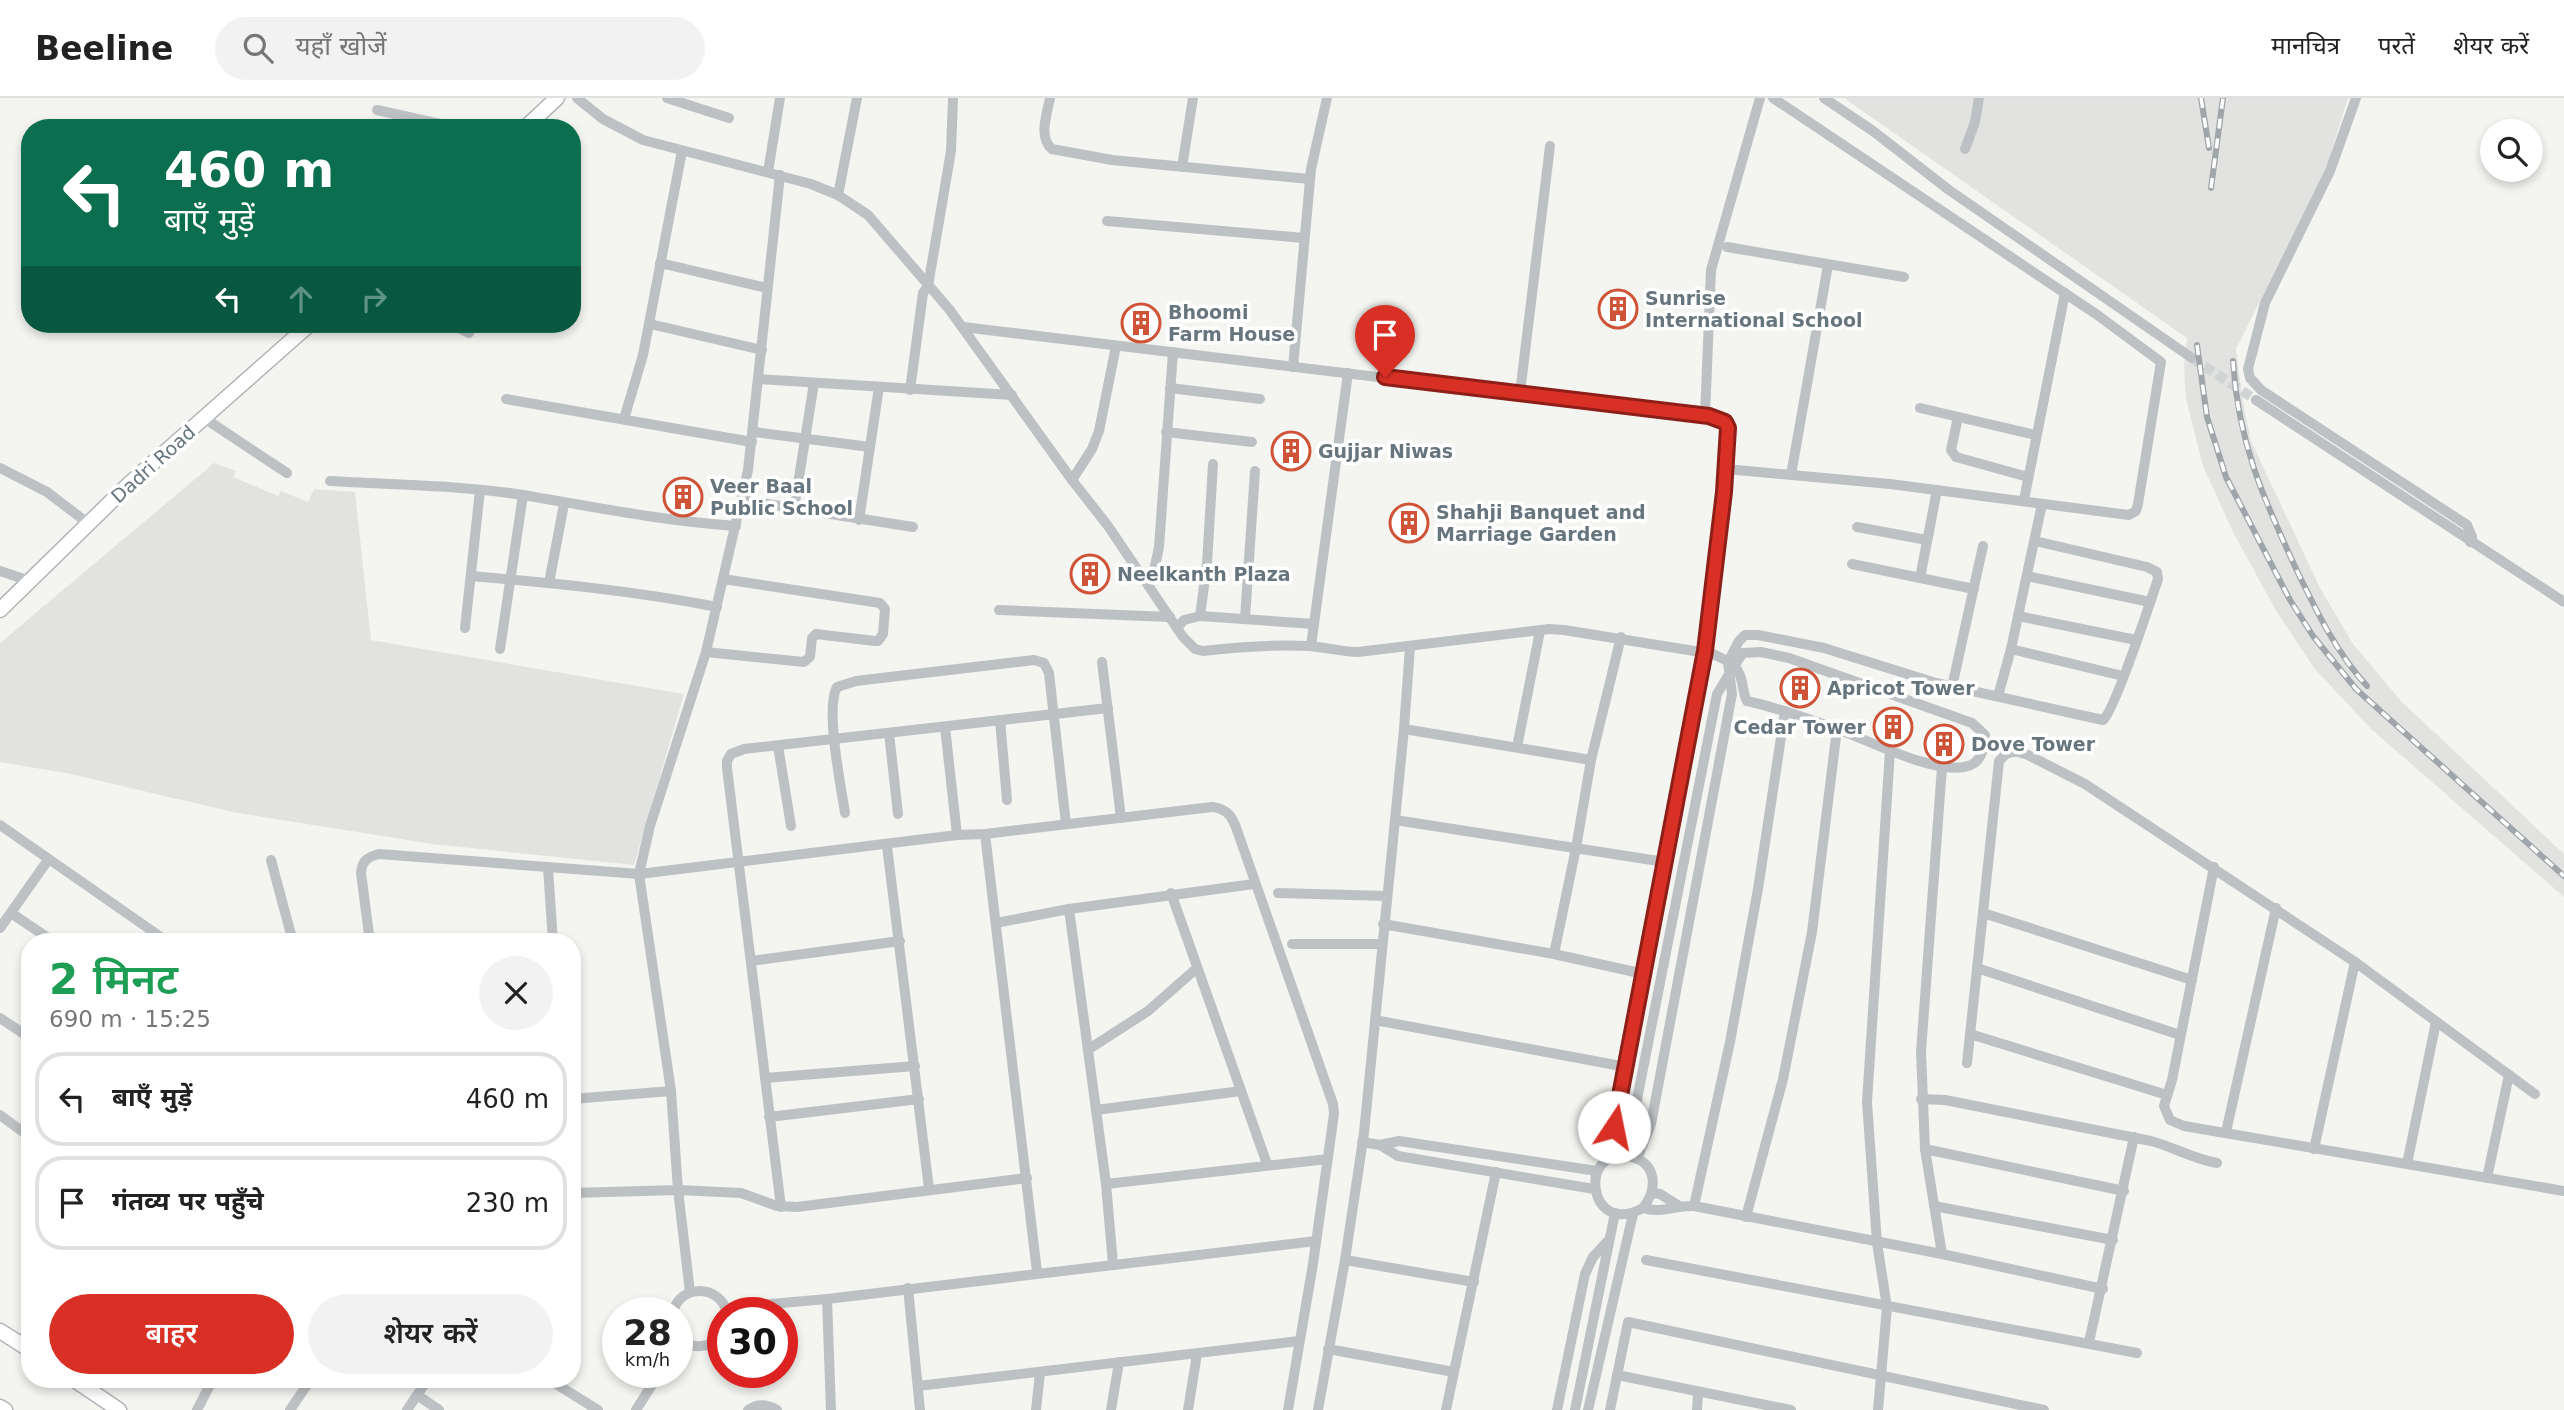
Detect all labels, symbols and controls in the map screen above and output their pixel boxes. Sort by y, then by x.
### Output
search box [215,17,705,80]
text: Beeline [35,29,173,68]
icon: search [239,29,277,67]
text: यहाँ खोजें [295,31,387,61]
text: मानचित्र [2271,32,2340,60]
text: परतें [2378,32,2415,60]
text: शेयर करें [2453,32,2529,60]
map controls [2480,119,2543,182]
button: search [2480,119,2543,182]
text: 460 m [164,142,334,199]
icon: left [49,147,140,238]
text: बाएँ मुड़ें [164,201,255,239]
icon: left [209,280,247,318]
icon: ahead [282,280,320,318]
icon: right [355,280,393,318]
place label: Sunrise International School [1645,287,1863,331]
building icon: Sunrise International School [1597,288,1639,330]
place label: Bhoomi Farm House [1168,301,1295,345]
building icon: Bhoomi Farm House [1120,302,1162,344]
pin [1355,305,1415,377]
icon: arrive [1366,316,1404,354]
street label: Dadri Road [107,421,199,507]
building icon: Gujjar Niwas [1270,430,1312,472]
place label: Gujjar Niwas [1318,440,1453,462]
place label: Veer Baal Public School [710,475,853,519]
building icon: Veer Baal Public School [662,476,704,518]
place label: Shahji Banquet and Marriage Garden [1436,501,1646,545]
building icon: Shahji Banquet and Marriage Garden [1388,502,1430,544]
building icon: Neelkanth Plaza [1069,553,1111,595]
place label: Neelkanth Plaza [1117,563,1291,585]
building icon: Apricot Tower [1779,667,1821,709]
place label: Apricot Tower [1827,677,1975,699]
building icon: Cedar Tower [1872,706,1914,748]
place label: Cedar Tower [1733,716,1867,738]
building icon: Dove Tower [1923,723,1965,765]
place label: Dove Tower [1971,733,2096,755]
text: 2 मिनट [49,955,178,1004]
button: close [479,956,553,1030]
text: 690 m · 15:25 [49,1006,211,1032]
icon: left [53,1080,91,1118]
text: बाएँ मुड़ें [112,1082,192,1112]
text: 460 m [466,1084,549,1114]
position arrow [1577,1090,1651,1164]
icon: arrive [53,1184,91,1222]
text: गंतव्य पर पहुँचे [112,1186,264,1216]
text: 230 m [466,1188,549,1218]
button: बाहर [49,1294,294,1374]
button: शेयर करें [308,1294,553,1374]
speed limit sign: 30 [707,1297,798,1388]
text: 28 [623,1313,672,1353]
text: km/h [625,1349,670,1370]

